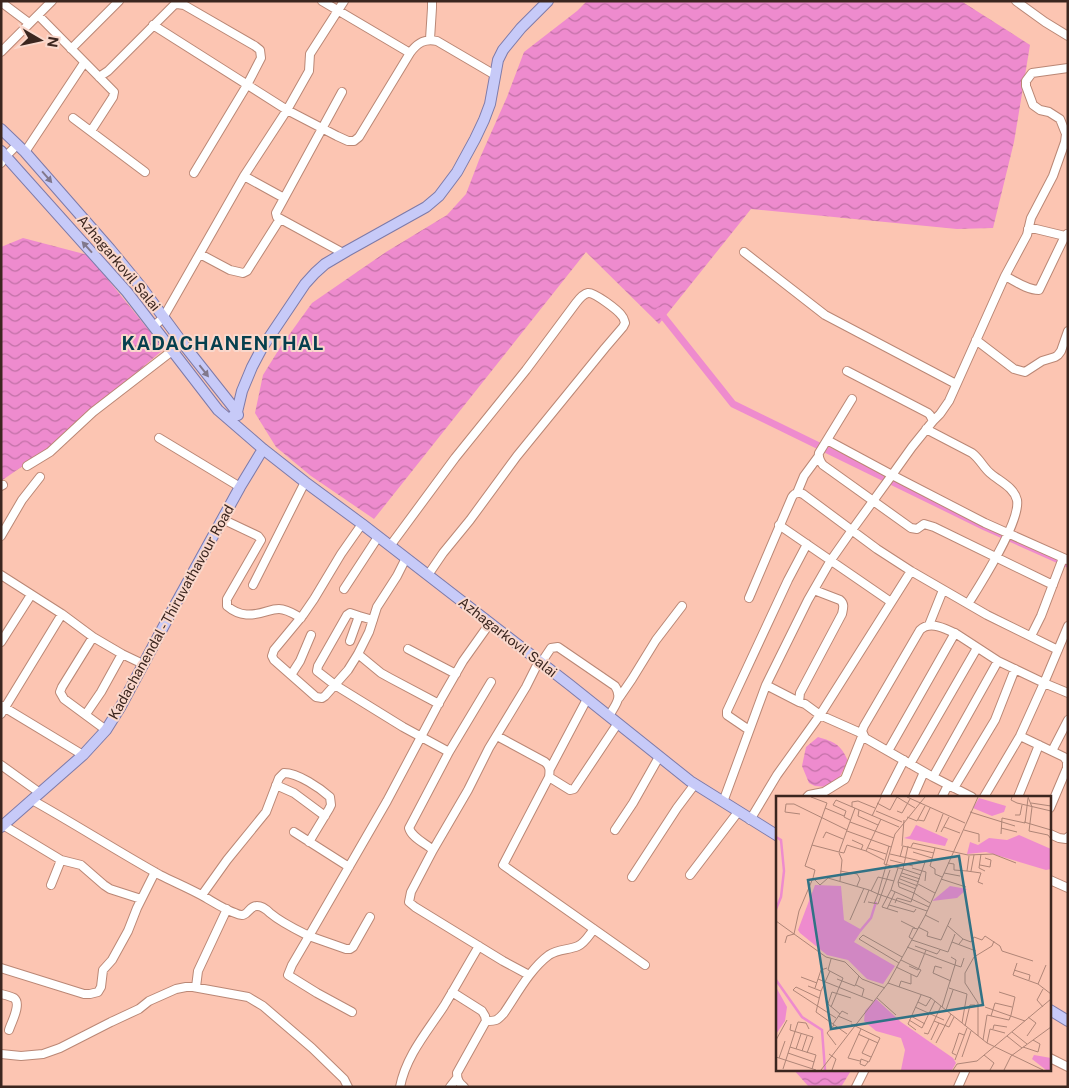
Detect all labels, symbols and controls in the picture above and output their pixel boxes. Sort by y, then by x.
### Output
north arrow [15,15,65,65]
text: N [44,35,62,49]
one-way arrow [41,171,52,184]
street label: Azhagarkovil Salai [74,212,164,314]
one-way arrow [81,241,93,253]
district label: KADACHANENTHAL [122,332,324,354]
one-way arrow [199,364,210,377]
street label: Kadachanendal - Thiruvathavour Road [105,502,237,722]
street label: Azhagarkovil Salai [456,594,560,680]
inset map [776,796,1052,1070]

